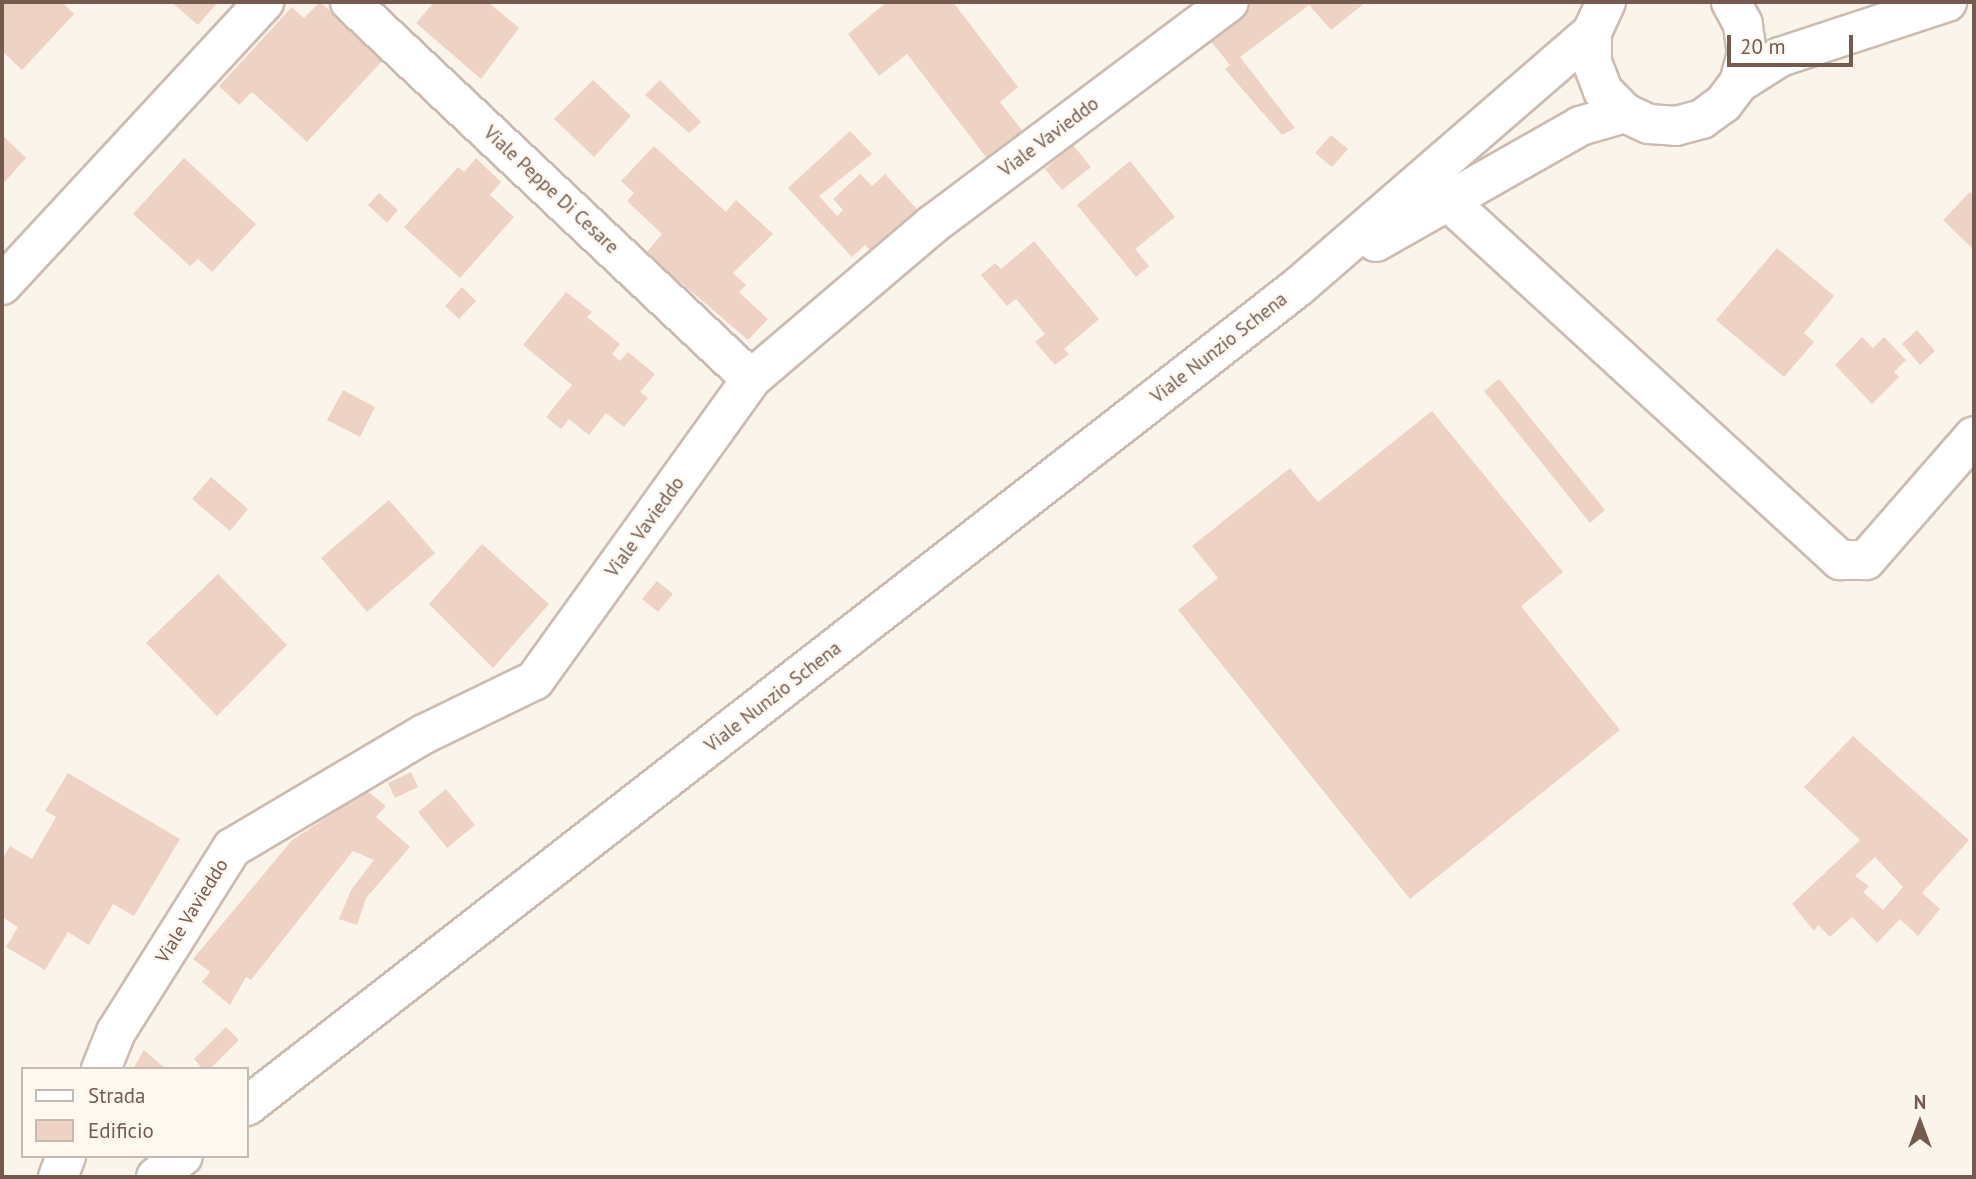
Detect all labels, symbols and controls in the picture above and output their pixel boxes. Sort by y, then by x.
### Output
scale bar [1731,21,1857,65]
text: 20 m [1740,33,1786,60]
street label: Viale Vavieddo [994,92,1104,182]
street label: Viale Peppe Di Cesare [479,122,623,258]
street label: Viale Nunzio Schena [1146,288,1292,408]
street label: Viale Vavieddo [601,472,689,582]
street label: Viale Nunzio Schena [700,637,846,757]
street label: Viale Vavieddo [151,854,233,968]
legend [21,1067,248,1158]
text: Strada [88,1082,146,1109]
north arrow [1885,1088,1955,1158]
text: N [1914,1090,1926,1114]
text: Edificio [88,1117,154,1144]

